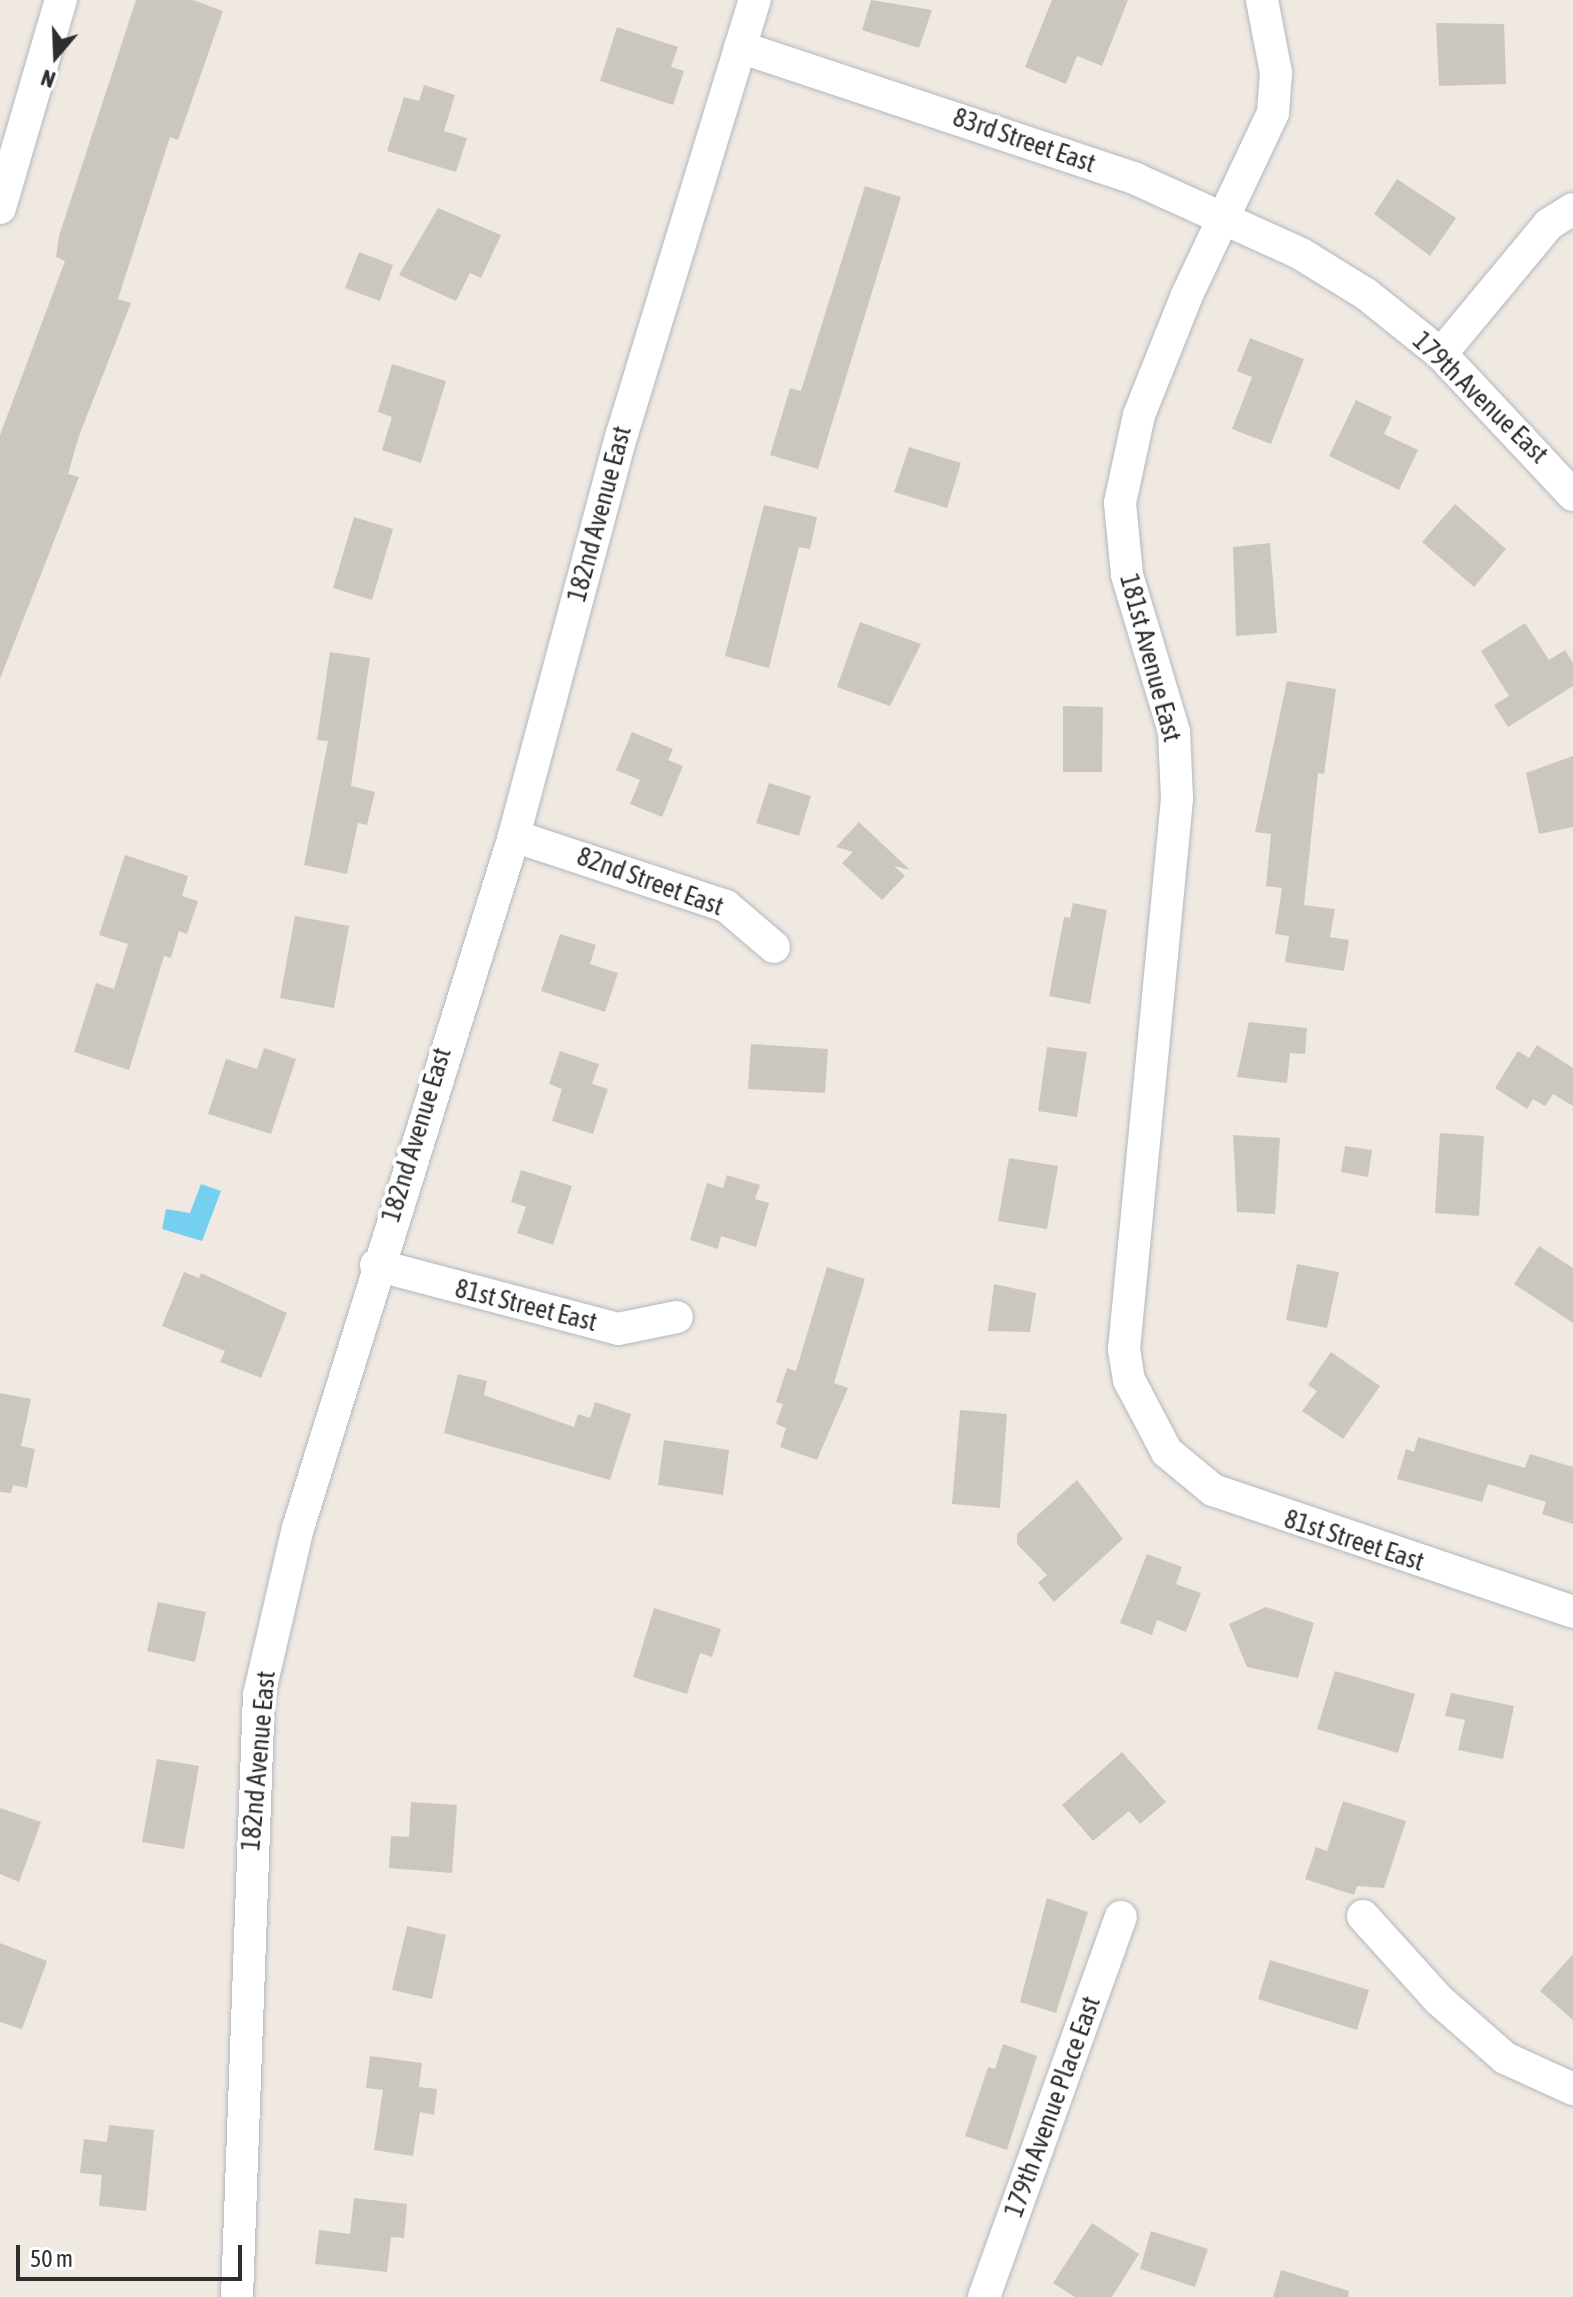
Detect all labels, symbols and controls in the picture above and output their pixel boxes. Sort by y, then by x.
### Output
north arrow [16,16,96,96]
text: N [38,64,59,93]
street label: 83rd Street East [949,102,1099,180]
street label: 179th Avenue East [1406,326,1554,470]
street label: 182nd Avenue East [562,423,638,605]
street label: 181st Avenue East [1113,571,1187,745]
street label: 82nd Street East [573,841,727,923]
street label: 182nd Avenue East [376,1044,458,1226]
street label: 81st Street East [452,1273,600,1339]
street label: 81st Street East [1280,1504,1428,1578]
street label: 182nd Avenue East [236,1670,282,1852]
street label: 179th Avenue Place East [999,1992,1107,2222]
scale bar [20,2229,246,2279]
text: 50 m [30,2245,73,2272]

